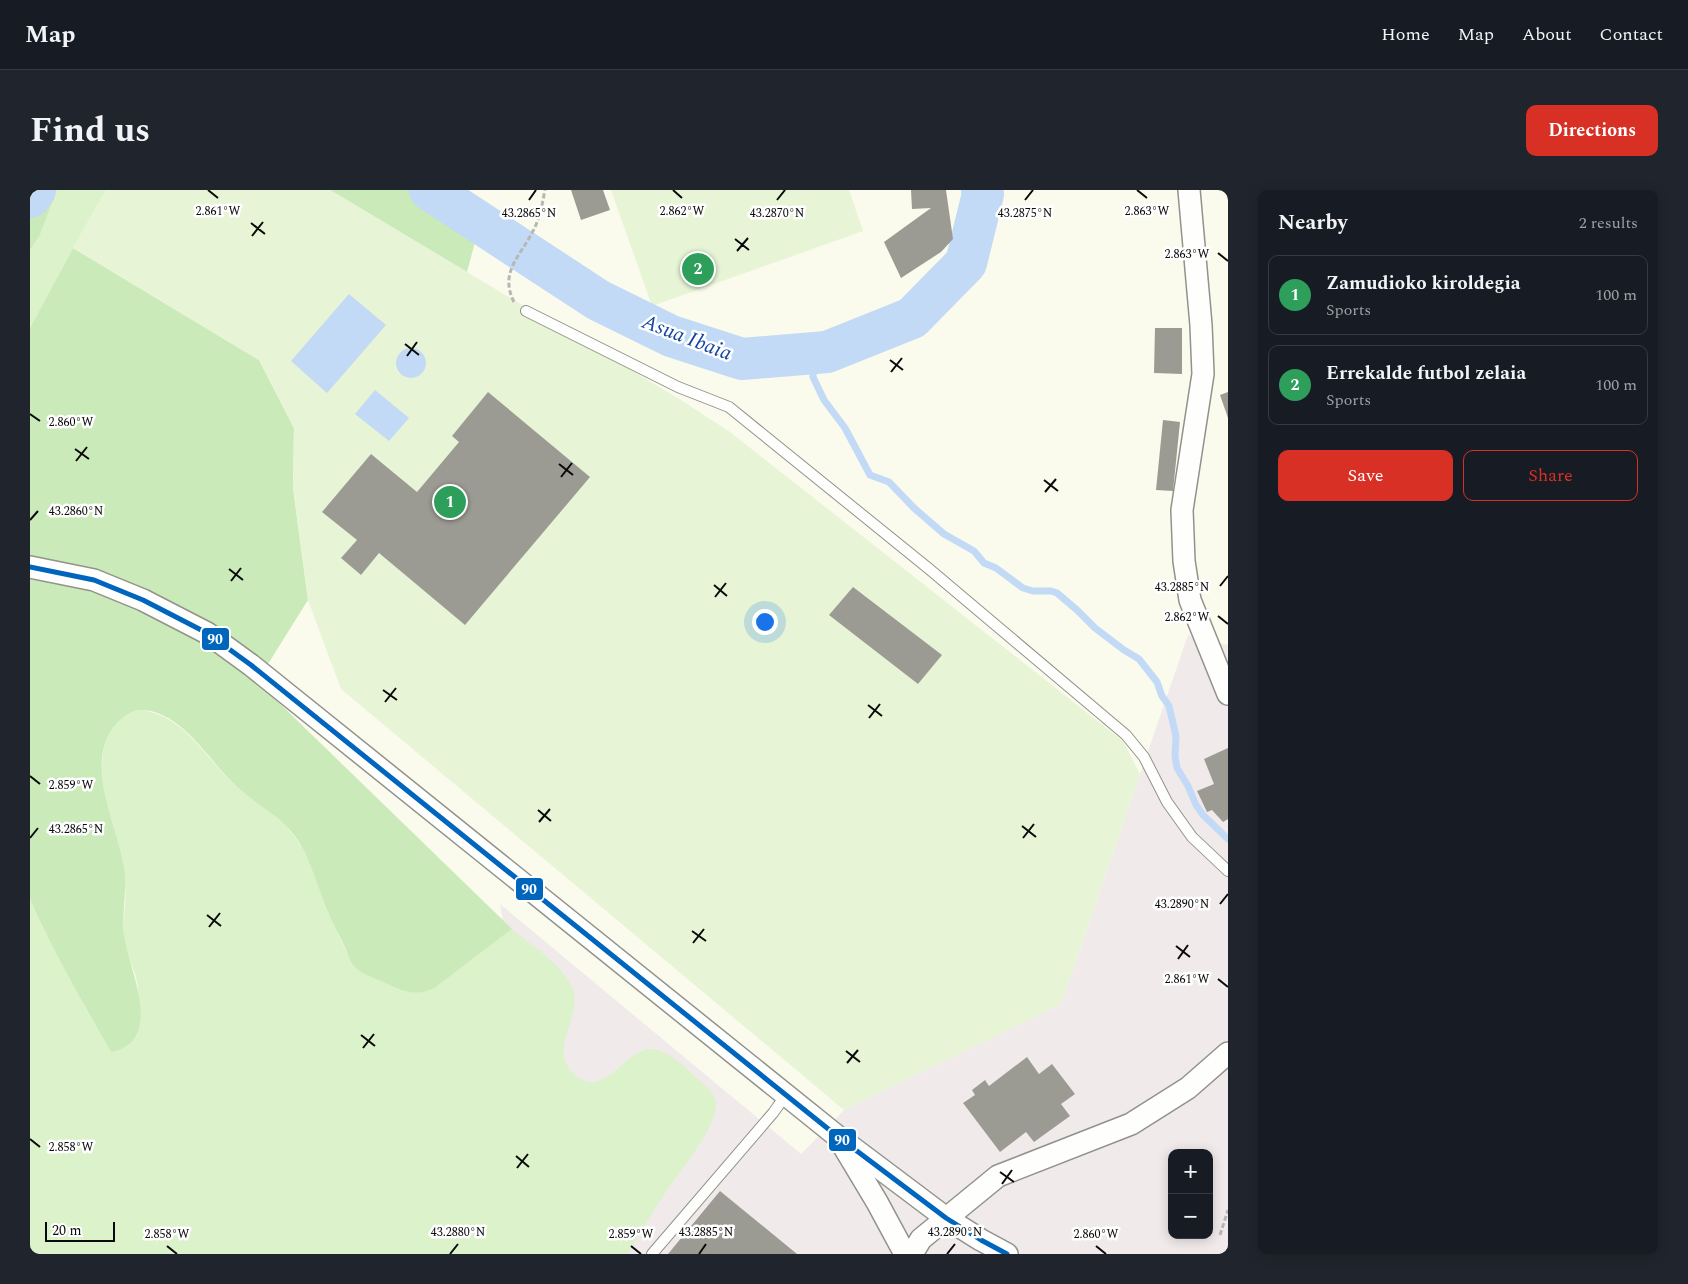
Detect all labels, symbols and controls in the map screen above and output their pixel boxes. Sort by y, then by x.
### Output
text: Map [25,17,75,53]
text: Home [1381,21,1430,48]
text: Map [1458,21,1494,48]
text: About [1522,21,1572,48]
text: Contact [1600,21,1663,48]
text: Find us [30,104,150,157]
button: Directions [1526,105,1658,156]
text: 2.861°W [196,202,241,221]
text: 2.862°W [660,202,705,221]
text: 2.863°W [1125,202,1170,221]
text: 43.2865°N [502,204,556,223]
text: 43.2870°N [750,204,804,223]
text: 43.2875°N [998,204,1052,223]
text: Nearby [1278,207,1348,239]
text: 2 results [1579,211,1638,235]
text: 2.863°W [1165,245,1210,264]
pin: 2 [682,250,714,288]
text: Zamudioko kiroldegia [1326,269,1521,298]
text: 1 [1291,283,1299,307]
text: 100 m [1595,283,1637,307]
text: Sports [1326,298,1371,322]
water label: Asua Ibaia [637,306,737,370]
text: Errekalde futbol zelaia [1326,359,1526,388]
text: 2 [1291,373,1299,397]
text: 100 m [1595,373,1637,397]
text: Sports [1326,388,1371,412]
text: 2.860°W [49,413,94,432]
button: Save [1278,450,1453,501]
button: Share [1463,450,1638,501]
pin: 1 [434,483,466,521]
text: 43.2860°N [49,502,103,521]
text: 43.2885°N [1155,578,1209,597]
text: 2.862°W [1165,608,1210,627]
your location [752,609,778,635]
line badge: 90 [201,627,230,651]
text: 90 [207,629,223,650]
text: 2.859°W [49,776,94,795]
text: 43.2865°N [49,820,103,839]
line badge: 90 [515,877,544,901]
text: 90 [521,879,537,900]
text: 43.2890°N [1155,895,1209,914]
text: 2.861°W [1165,970,1210,989]
line badge: 90 [828,1128,857,1152]
text: 90 [834,1130,850,1151]
text: 2.858°W [49,1138,94,1157]
map controls [1168,1149,1213,1239]
button: + [1168,1149,1213,1194]
button: − [1168,1194,1213,1239]
scale bar [45,1219,115,1242]
text: 20 m [52,1220,82,1241]
text: 43.2880°N [431,1223,485,1242]
text: 43.2885°N [679,1223,733,1242]
text: 43.2890°N [928,1223,982,1242]
text: 2.858°W [145,1225,190,1244]
text: 2.859°W [609,1225,654,1244]
text: 2.860°W [1074,1225,1119,1244]

